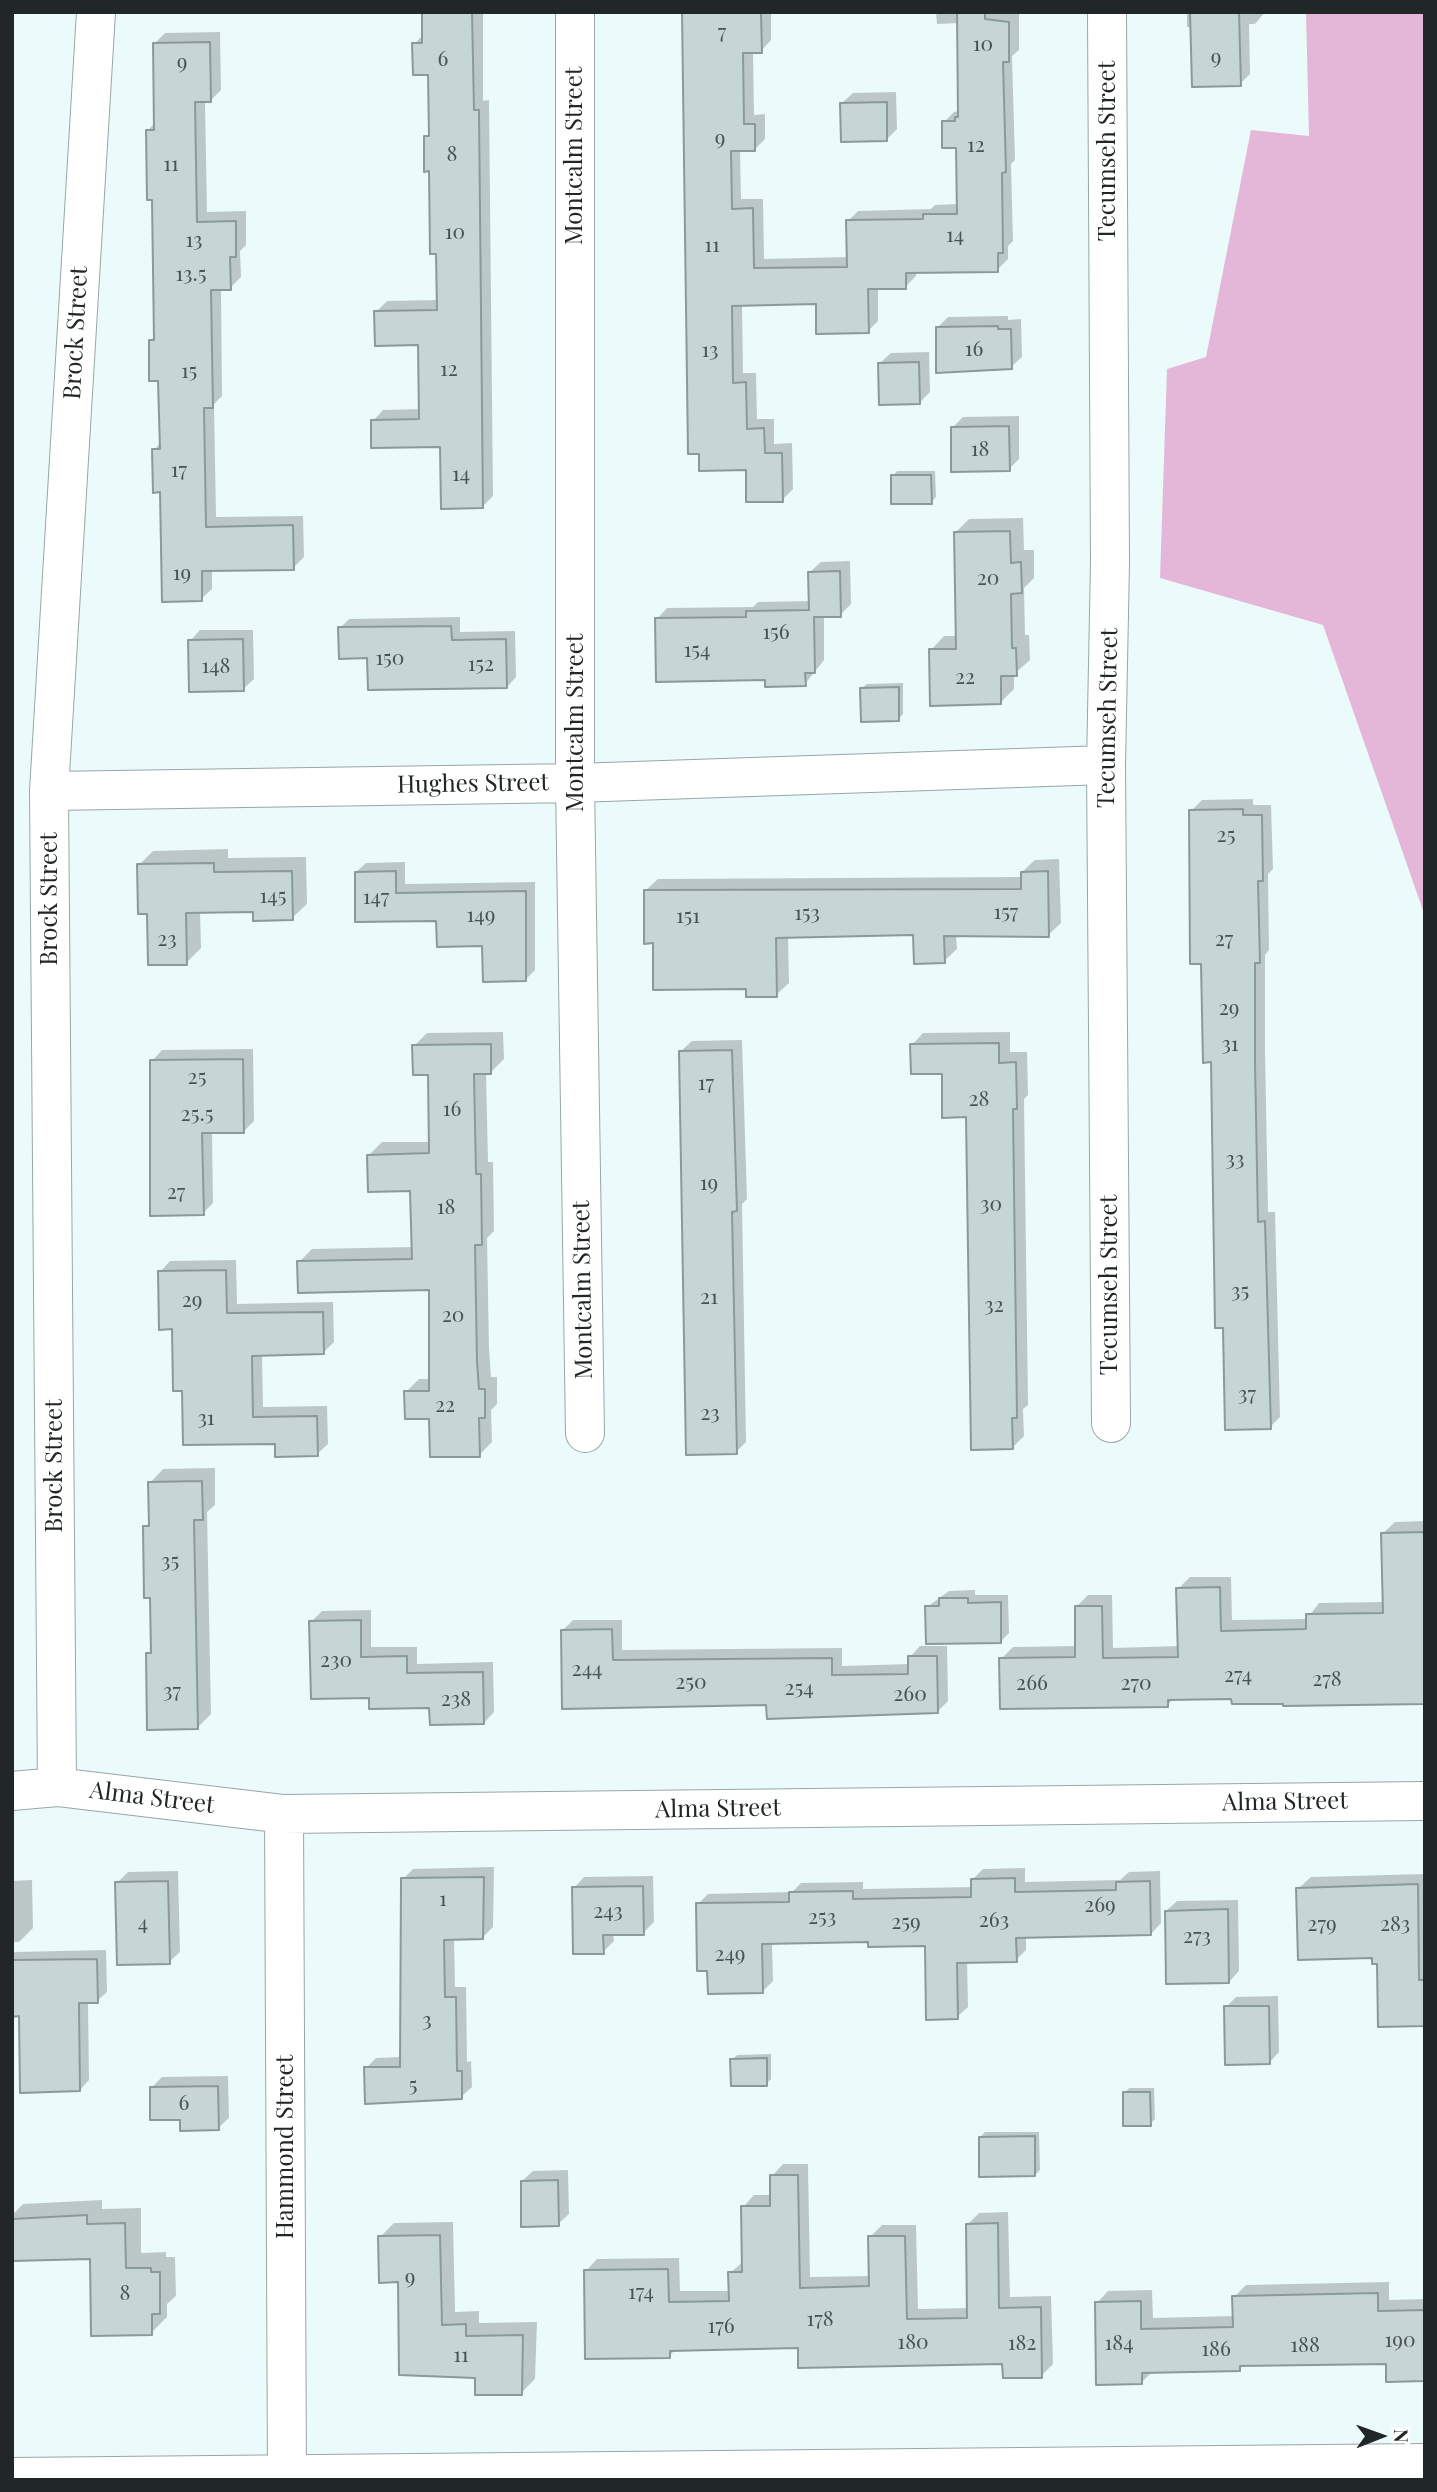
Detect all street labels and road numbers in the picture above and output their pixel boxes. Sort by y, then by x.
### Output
street label: Tecumseh Street [1094,61,1122,241]
street label: Montcalm Street [561,67,589,245]
street label: Brock Street [58,266,94,400]
street label: Tecumseh Street [1092,628,1124,808]
street label: Montcalm Street [562,634,590,812]
street label: Hughes Street [397,768,549,800]
street label: Brock Street [36,832,64,966]
street label: Tecumseh Street [1096,1195,1124,1375]
street label: Montcalm Street [567,1200,599,1380]
street label: Brock Street [41,1399,69,1533]
street label: Alma Street [88,1776,216,1820]
street label: Alma Street [1222,1787,1348,1817]
street label: Alma Street [655,1794,781,1824]
street label: Hammond Street [272,2055,300,2239]

